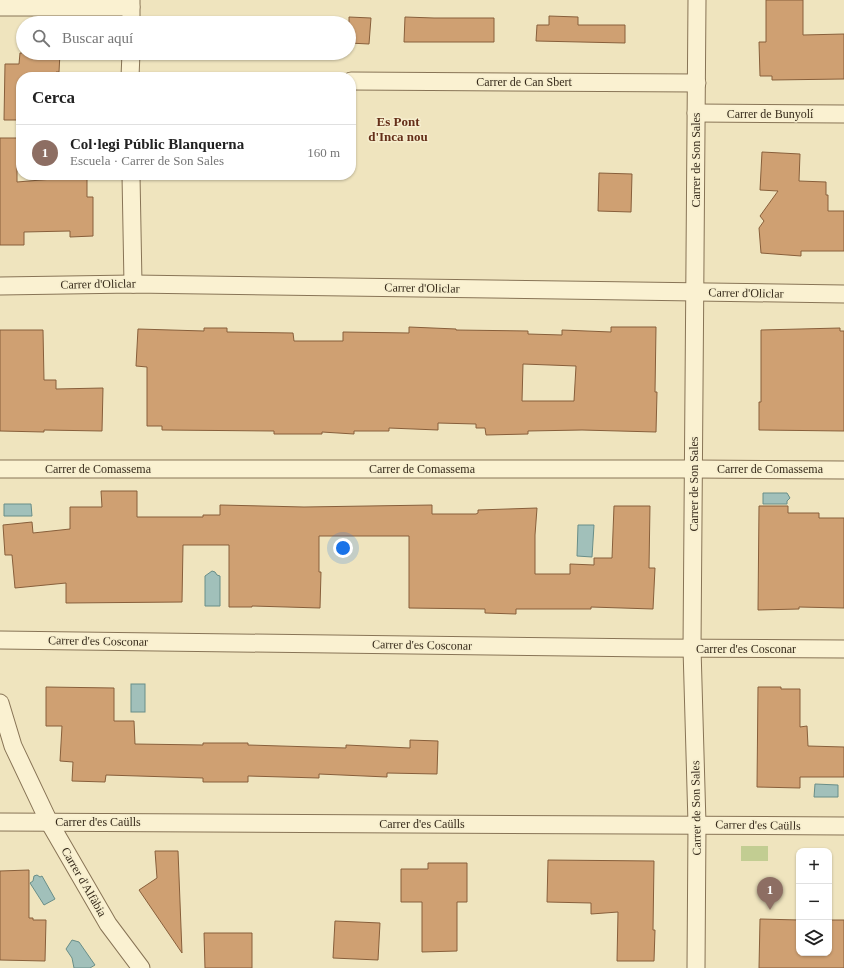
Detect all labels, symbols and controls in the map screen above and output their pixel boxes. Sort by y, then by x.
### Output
search box [16,16,356,60]
icon: search [30,27,52,49]
text: Buscar aquí [62,30,133,46]
street label: Carrer de Can Sbert [476,75,572,89]
text: Cerca [32,88,75,107]
street label: Carrer de Bunyolí [727,107,814,121]
street label: Carrer de Son Sales [689,112,703,207]
district label: Es Pont d'Inca nou [368,114,428,144]
text: Col·legi Públic Blanquerna [70,136,244,152]
text: 1 [42,145,48,160]
text: 160 m [307,145,340,160]
text: Escuela · Carrer de Son Sales [70,153,224,168]
street label: Carrer d'Oliclar [60,276,136,292]
street label: Carrer d'Oliclar [384,280,460,296]
street label: Carrer d'Oliclar [708,285,784,301]
street label: Carrer de Son Sales [687,436,701,531]
street label: Carrer de Comassema [45,462,152,476]
street label: Carrer de Comassema [369,462,476,476]
street label: Carrer de Comassema [717,462,824,476]
your location [333,538,353,558]
street label: Carrer d'es Cosconar [48,633,148,649]
street label: Carrer d'es Cosconar [372,637,472,653]
street label: Carrer d'es Cosconar [696,642,796,656]
street label: Carrer de Son Sales [688,760,704,856]
street label: Carrer d'es Caülls [55,815,141,829]
street label: Carrer d'es Caülls [379,817,465,831]
street label: Carrer d'es Caülls [715,817,801,833]
street label: Carrer d'Alfàbia [58,845,110,920]
map controls [796,848,832,956]
button: + [796,848,832,884]
pin: 1 [757,877,783,910]
button: − [796,884,832,920]
button: layers [796,920,832,956]

